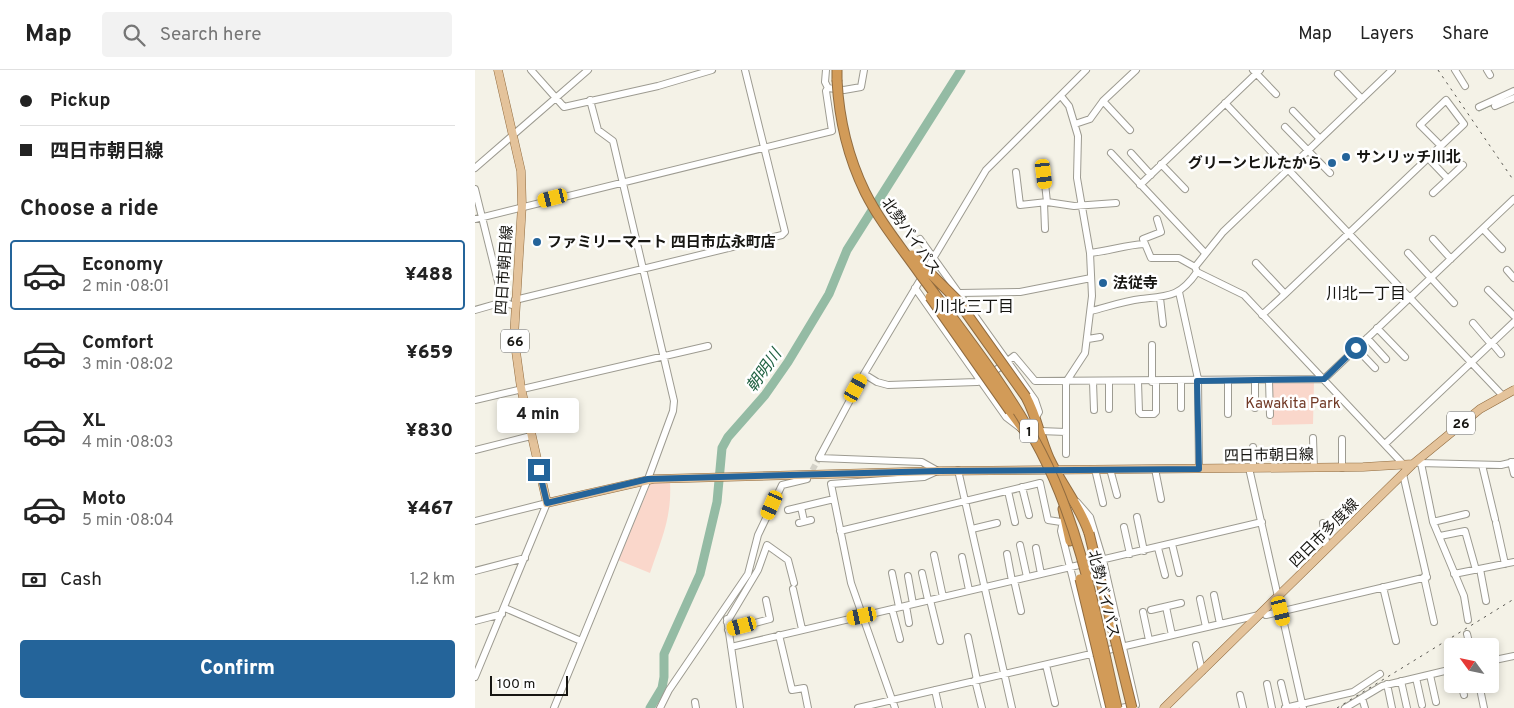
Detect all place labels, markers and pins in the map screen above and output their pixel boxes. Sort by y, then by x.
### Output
place label: サンリッチ川北 [1356,149,1461,168]
marker: サンリッチ川北 [1340,151,1352,163]
place label: グリーンヒルたから [1188,155,1322,174]
marker: グリーンヒルたから [1326,157,1338,169]
place label: ファミリーマート 四日市広永町店 [547,234,776,253]
marker: ファミリーマート 四日市広永町店 [531,236,543,248]
place label: 法従寺 [1113,275,1158,294]
marker: 法従寺 [1097,277,1109,289]

